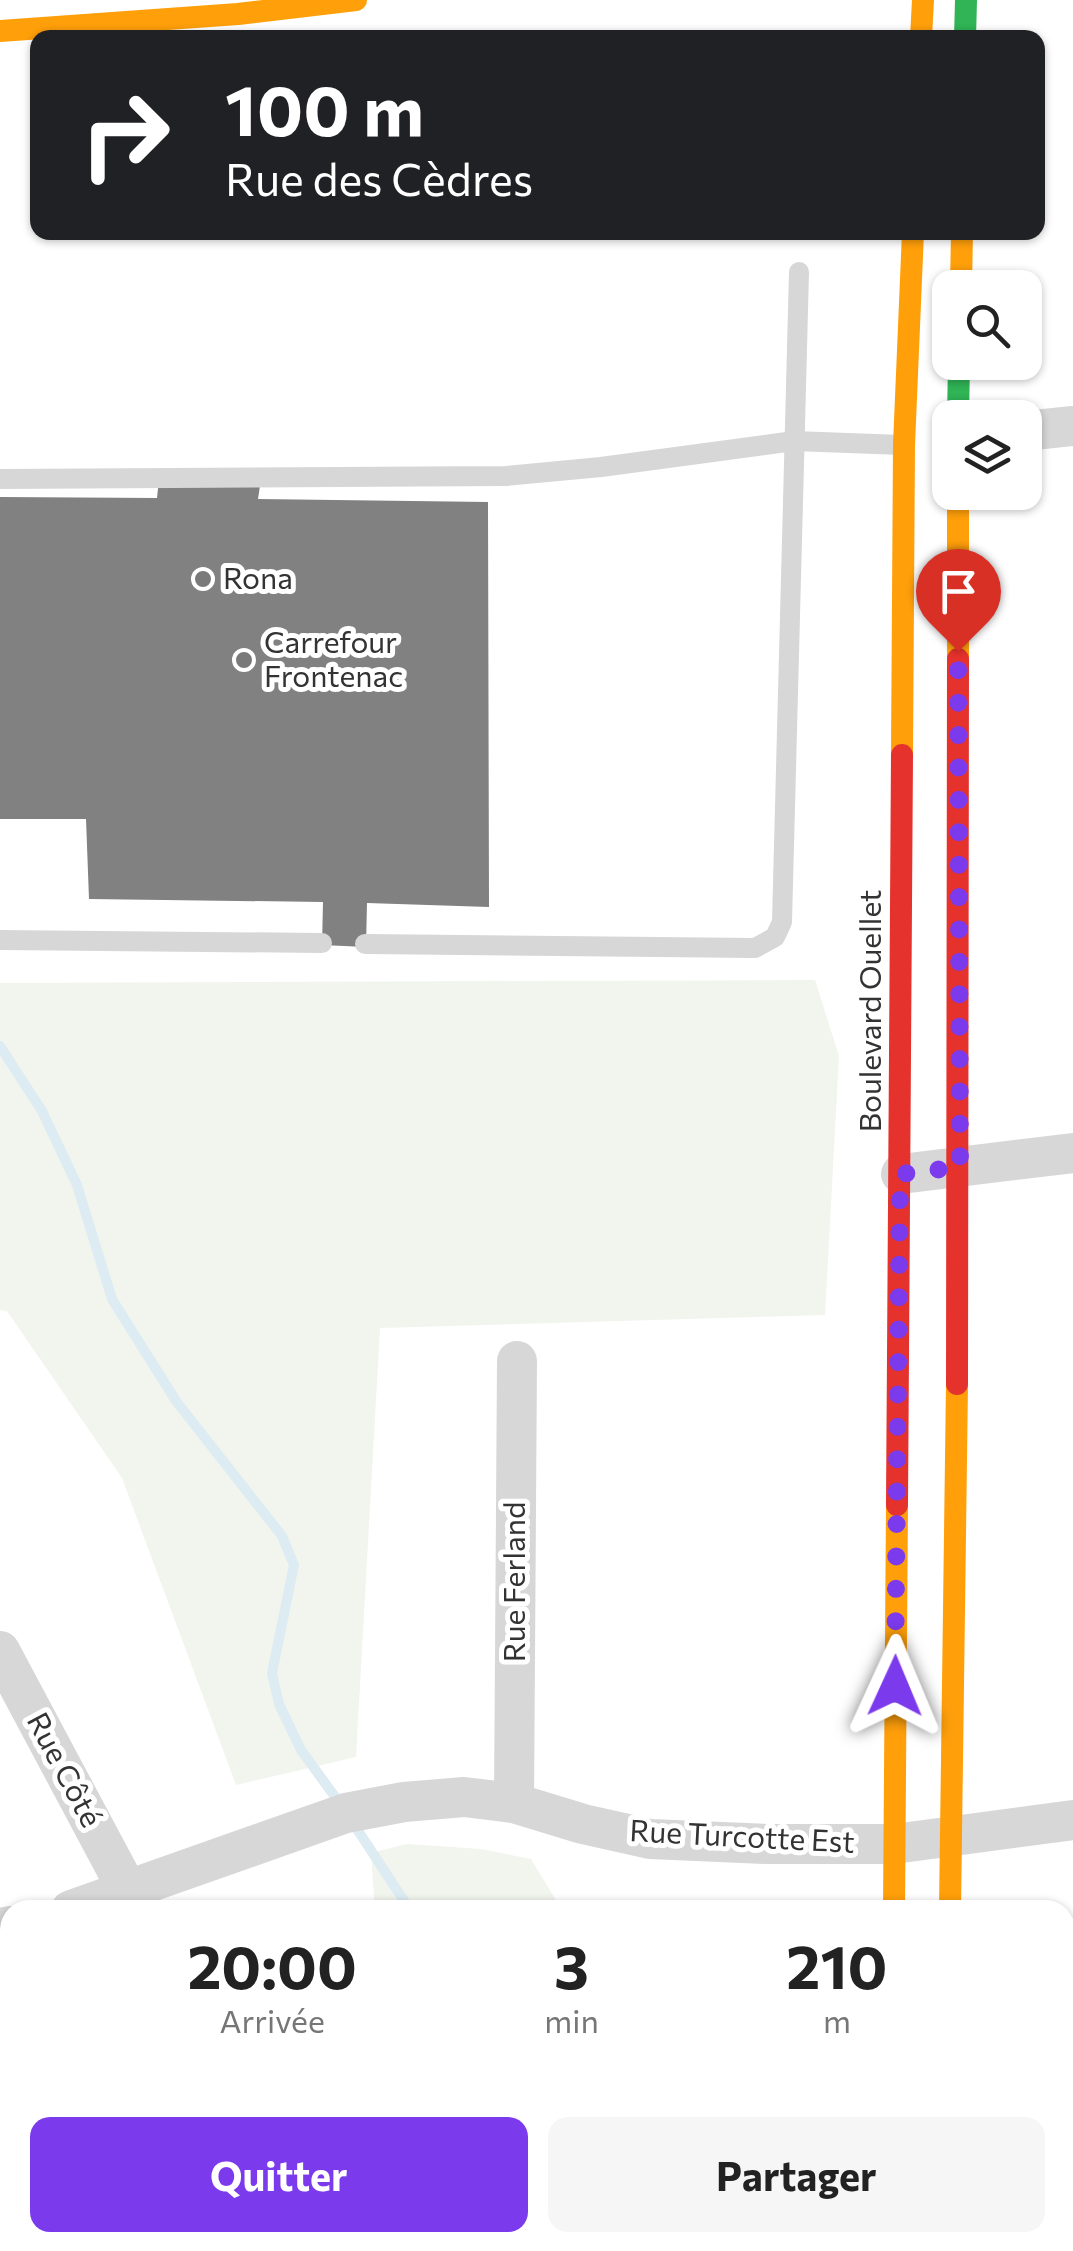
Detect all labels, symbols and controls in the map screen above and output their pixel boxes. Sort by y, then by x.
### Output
text: 100 m [225,65,424,150]
icon: right [60,70,190,200]
text: Rue des Cèdres [225,150,533,205]
map controls [932,270,1042,510]
button: search [932,270,1042,380]
button: layers [932,400,1042,510]
pin [916,549,1001,652]
place label: Rona [223,558,293,595]
icon: arrive [931,564,986,619]
marker: Rona [192,568,214,590]
place label: Carrefour Frontenac [264,622,403,693]
marker: Carrefour Frontenac [233,649,255,671]
street label: Boulevard Ouellet [850,890,887,1132]
street label: Rue Ferland [494,1502,531,1662]
position arrow [843,1634,947,1738]
street label: Rue Côté [21,1705,112,1832]
street label: Rue Turcotte Est [629,1810,856,1859]
text: 20:00 [188,1928,357,2001]
text: 3 [554,1928,589,2001]
text: 210 [786,1928,887,2001]
text: Arrivée [219,2000,325,2040]
text: min [544,2000,599,2040]
text: m [823,2000,851,2040]
button: Quitter [30,2117,528,2232]
button: Partager [548,2117,1045,2232]

